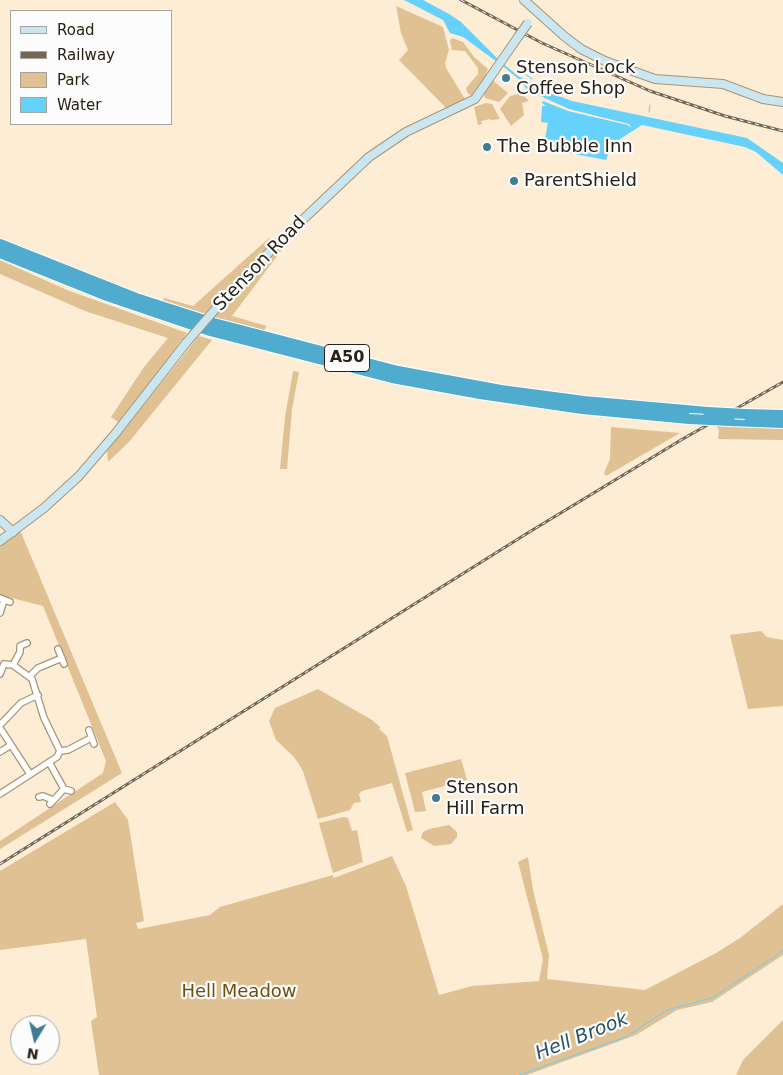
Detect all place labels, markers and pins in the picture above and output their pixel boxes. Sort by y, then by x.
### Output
place label: Stenson Lock Coffee Shop [516,57,636,100]
marker: Stenson Lock Coffee Shop [500,72,512,84]
place label: The Bubble Inn [497,136,633,158]
marker: The Bubble Inn [481,141,493,153]
place label: ParentShield [524,170,637,192]
marker: ParentShield [508,175,520,187]
place label: Stenson Hill Farm [446,777,525,820]
marker: Stenson Hill Farm [430,792,442,804]

